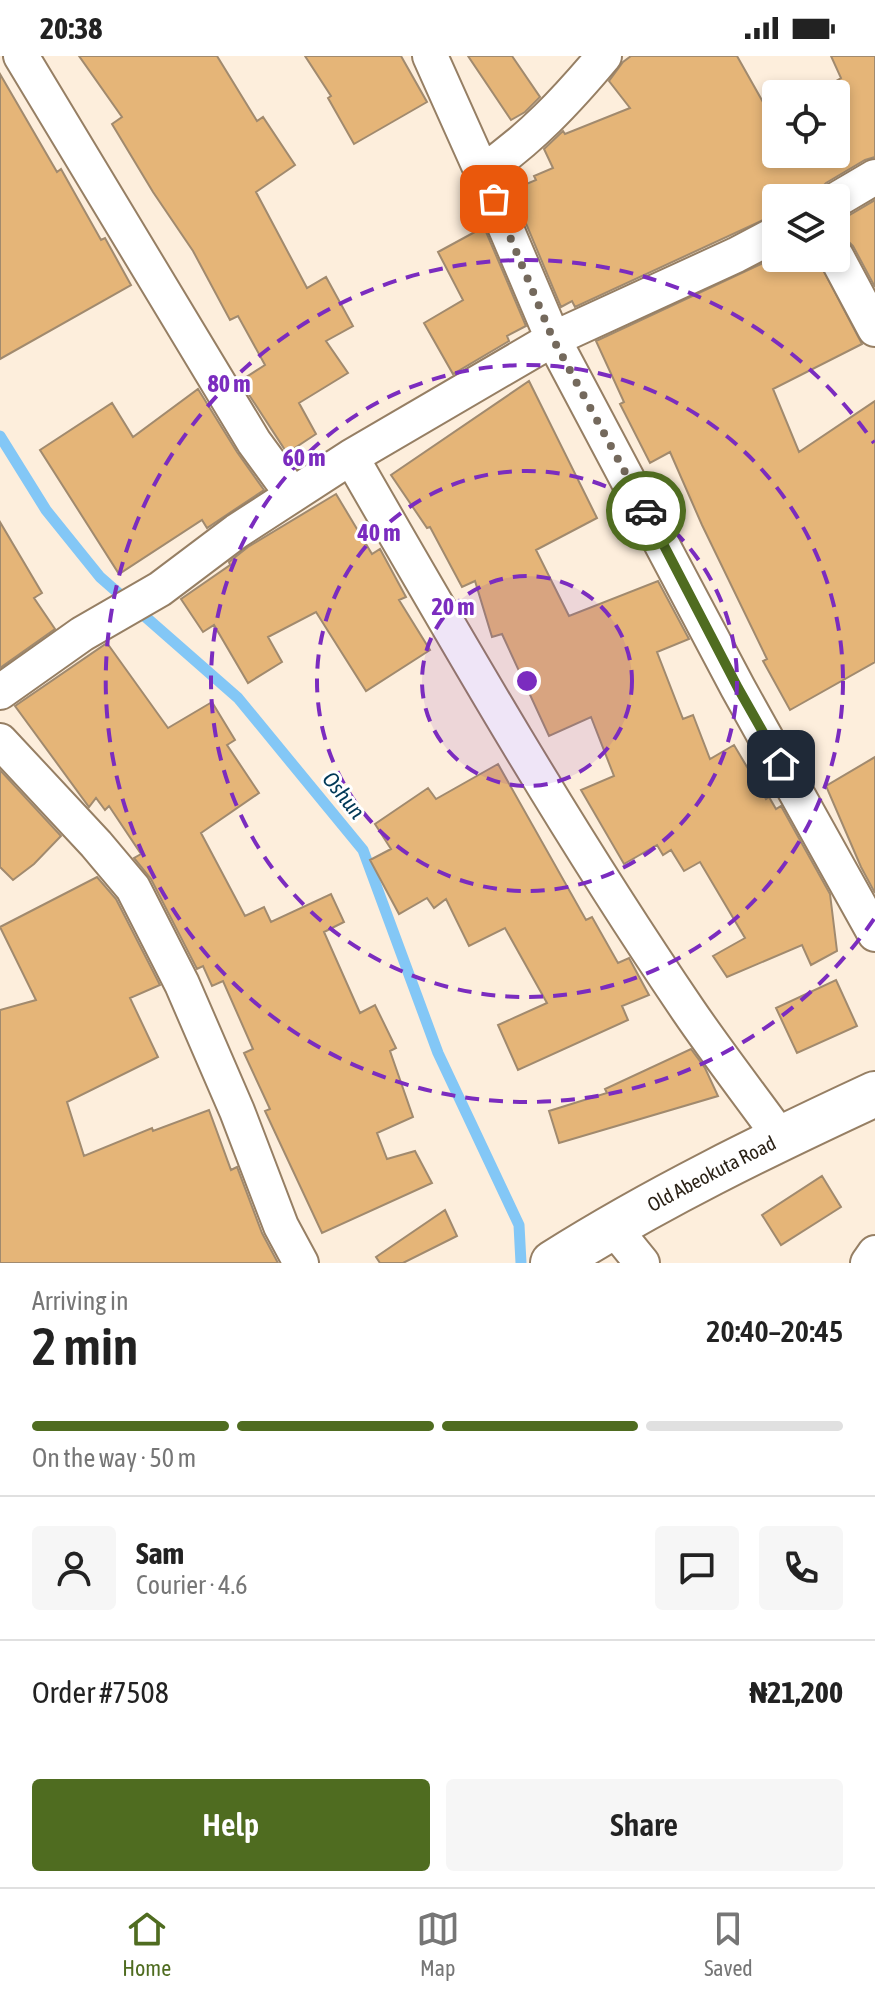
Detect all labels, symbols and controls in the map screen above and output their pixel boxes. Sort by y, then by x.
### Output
text: 20:38 [40,11,102,45]
map controls [762,80,850,272]
button: locate [762,80,850,168]
pin [460,165,528,233]
icon: bag [472,177,516,221]
button: layers [762,184,850,272]
text: 80 m [207,370,251,397]
text: 60 m [282,444,326,471]
courier [606,471,686,551]
icon: car [624,489,668,533]
text: 40 m [356,519,401,546]
text: 20 m [431,593,475,620]
centre of rings [513,667,541,695]
pin [747,730,815,798]
icon: home [759,742,803,786]
water label: Oshun [317,766,371,824]
street label: Old Abeokuta Road [643,1131,779,1216]
text: Arriving in [32,1286,129,1316]
text: 20:40–20:45 [706,1314,843,1348]
text: 2 min [32,1316,138,1376]
text: On the way · 50 m [32,1443,196,1473]
button: person [32,1526,116,1610]
button: chat [655,1526,739,1610]
button: phone [759,1526,843,1610]
text: Sam [136,1536,184,1570]
text: Courier · 4.6 [136,1570,247,1600]
text: Order #7508 [32,1675,169,1709]
text: ₦21,200 [749,1675,843,1709]
button: Help [32,1779,430,1871]
button: Share [446,1779,843,1871]
tab: Home [122,1907,171,1981]
tab: Map [416,1907,460,1981]
tab: Saved [704,1907,753,1981]

